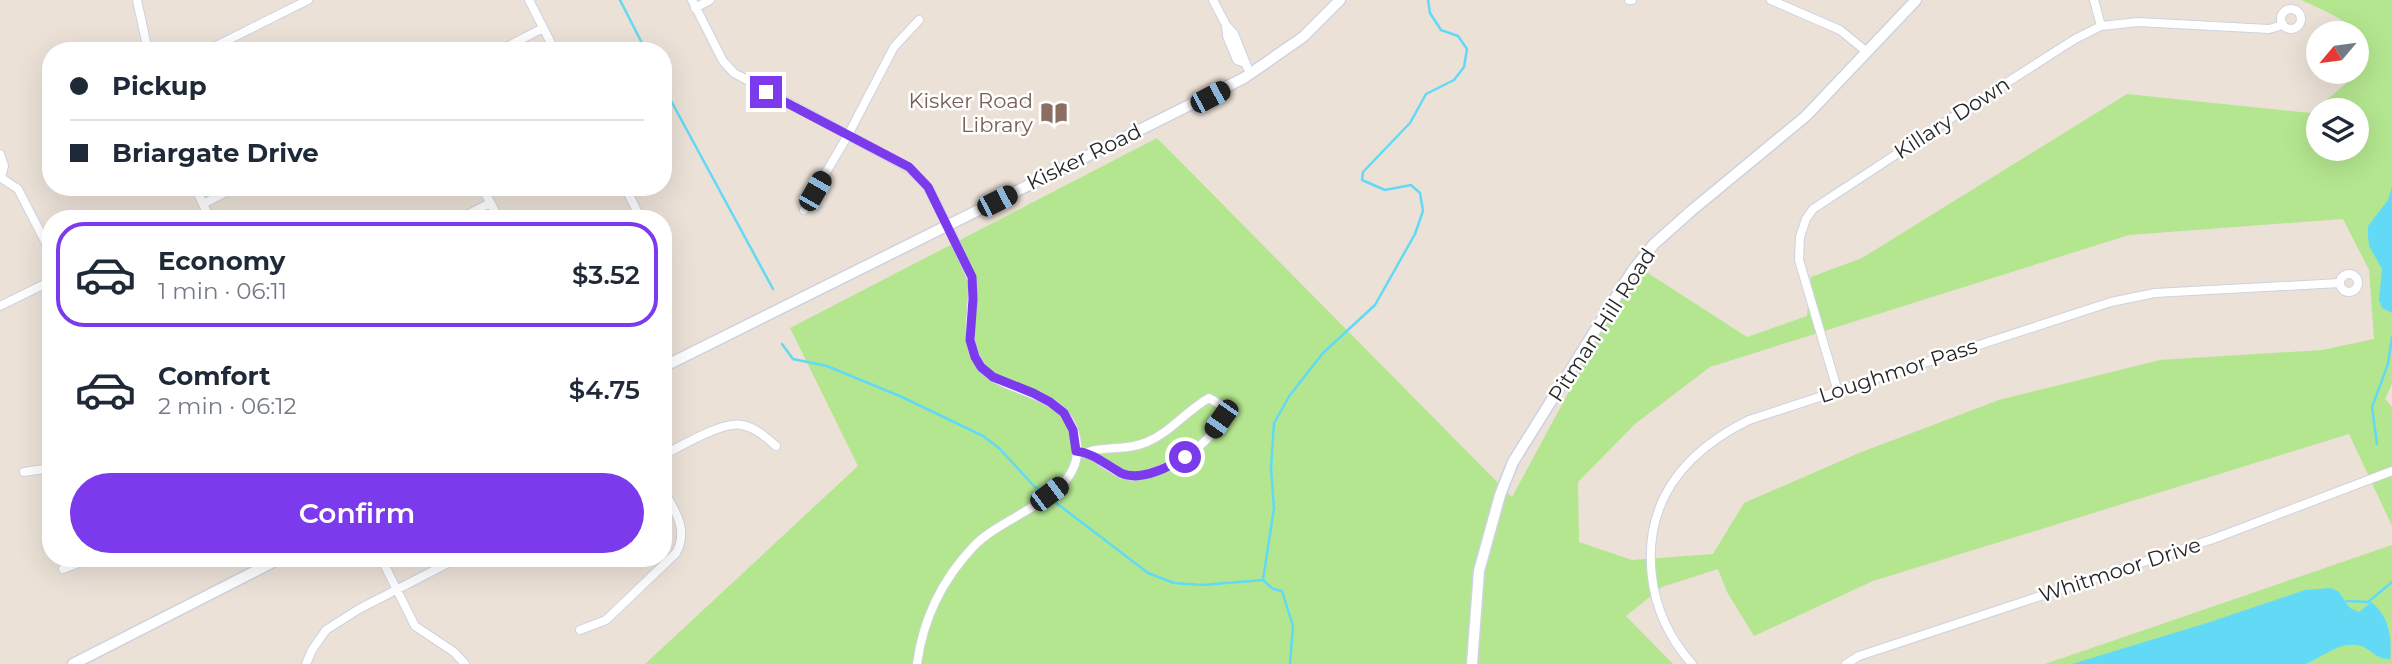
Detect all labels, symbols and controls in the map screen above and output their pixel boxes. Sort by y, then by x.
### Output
north arrow [2306,21,2370,84]
map controls [2306,21,2369,161]
text: Pickup [112,70,207,102]
street label: Killary Down [1889,71,2014,164]
route end [750,76,782,108]
car [1187,78,1234,116]
place label: Kisker Road Library [909,88,1034,137]
library icon: Kisker Road Library [1039,98,1069,128]
button: layers [2306,98,2369,161]
street label: Kisker Road [1022,118,1145,195]
text: Briargate Drive [112,137,319,169]
car [796,168,835,214]
car [974,182,1021,220]
icon: car [74,243,137,306]
street label: Pitman Hill Road [1543,243,1661,406]
text: Economy [158,245,285,277]
text: $3.52 [572,259,640,291]
text: 1 min · 06:11 [158,277,287,305]
street label: Loughmor Pass [1815,333,1980,408]
icon: car [74,358,137,421]
text: Comfort [158,360,270,392]
text: $4.75 [569,374,640,406]
text: 2 min · 06:12 [158,392,297,420]
car [1201,396,1242,442]
route start [1169,441,1201,473]
button: Confirm [70,473,644,553]
car [1026,473,1073,515]
street label: Whitmoor Drive [2036,532,2204,607]

